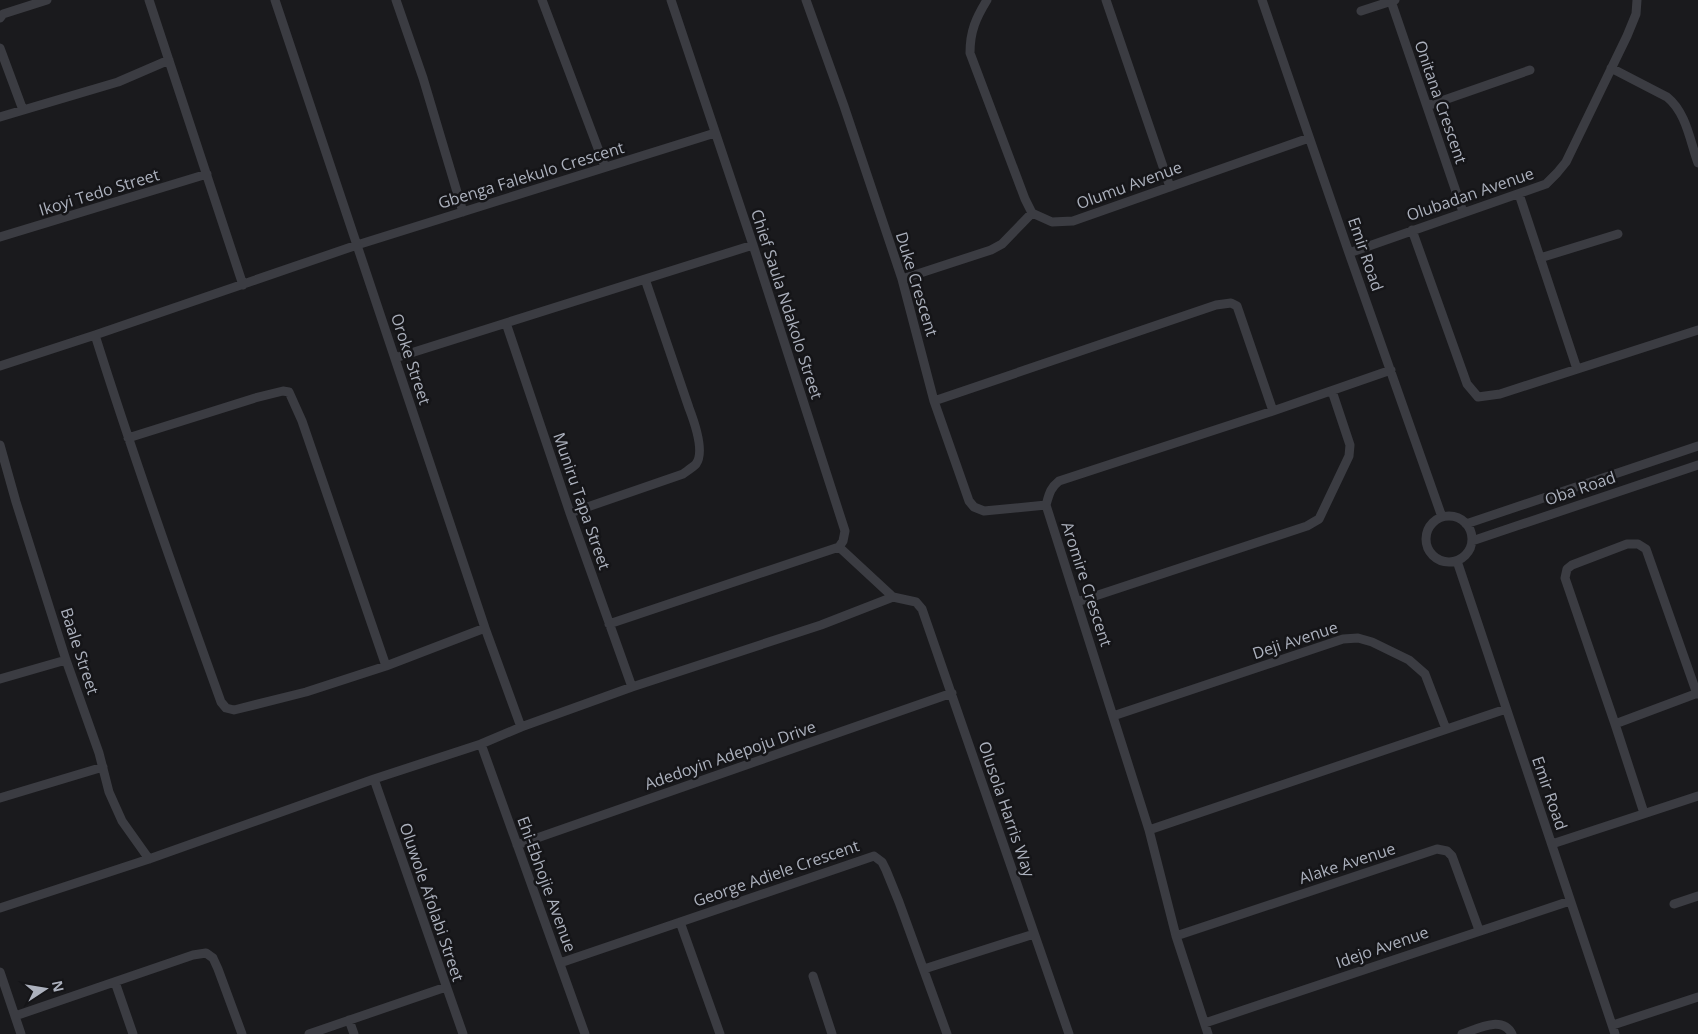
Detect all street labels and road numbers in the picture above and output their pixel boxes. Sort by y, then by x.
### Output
street label: Onitana Crescent [1410,37,1473,167]
street label: Gbenga Falekulo Crescent [435,136,627,214]
street label: Olumu Avenue [1073,156,1185,214]
street label: Olubadan Avenue [1403,162,1537,226]
street label: Ikoyi Tedo Street [36,163,162,221]
street label: Chief Saula Ndakolo Street [746,206,828,402]
street label: Emir Road [1343,214,1389,294]
street label: Duke Crescent [891,229,943,339]
street label: Oroke Street [386,310,436,408]
street label: Muniru Tapa Street [548,429,616,573]
street label: Oba Road [1542,466,1618,510]
street label: Aromire Crescent [1056,519,1118,650]
street label: Baale Street [56,605,104,697]
street label: Deji Avenue [1250,616,1341,664]
street label: Adedoyin Adepoju Drive [641,715,819,795]
street label: Olusola Harris Way [973,738,1041,881]
street label: Emir Road [1527,753,1573,833]
street label: Ehi-Ebhojie Avenue [512,813,582,955]
street label: Oluwole Afolabi Street [395,820,470,984]
street label: George Adiele Crescent [690,834,862,912]
street label: Alake Avenue [1296,837,1398,889]
street label: Idejo Avenue [1333,921,1431,973]

